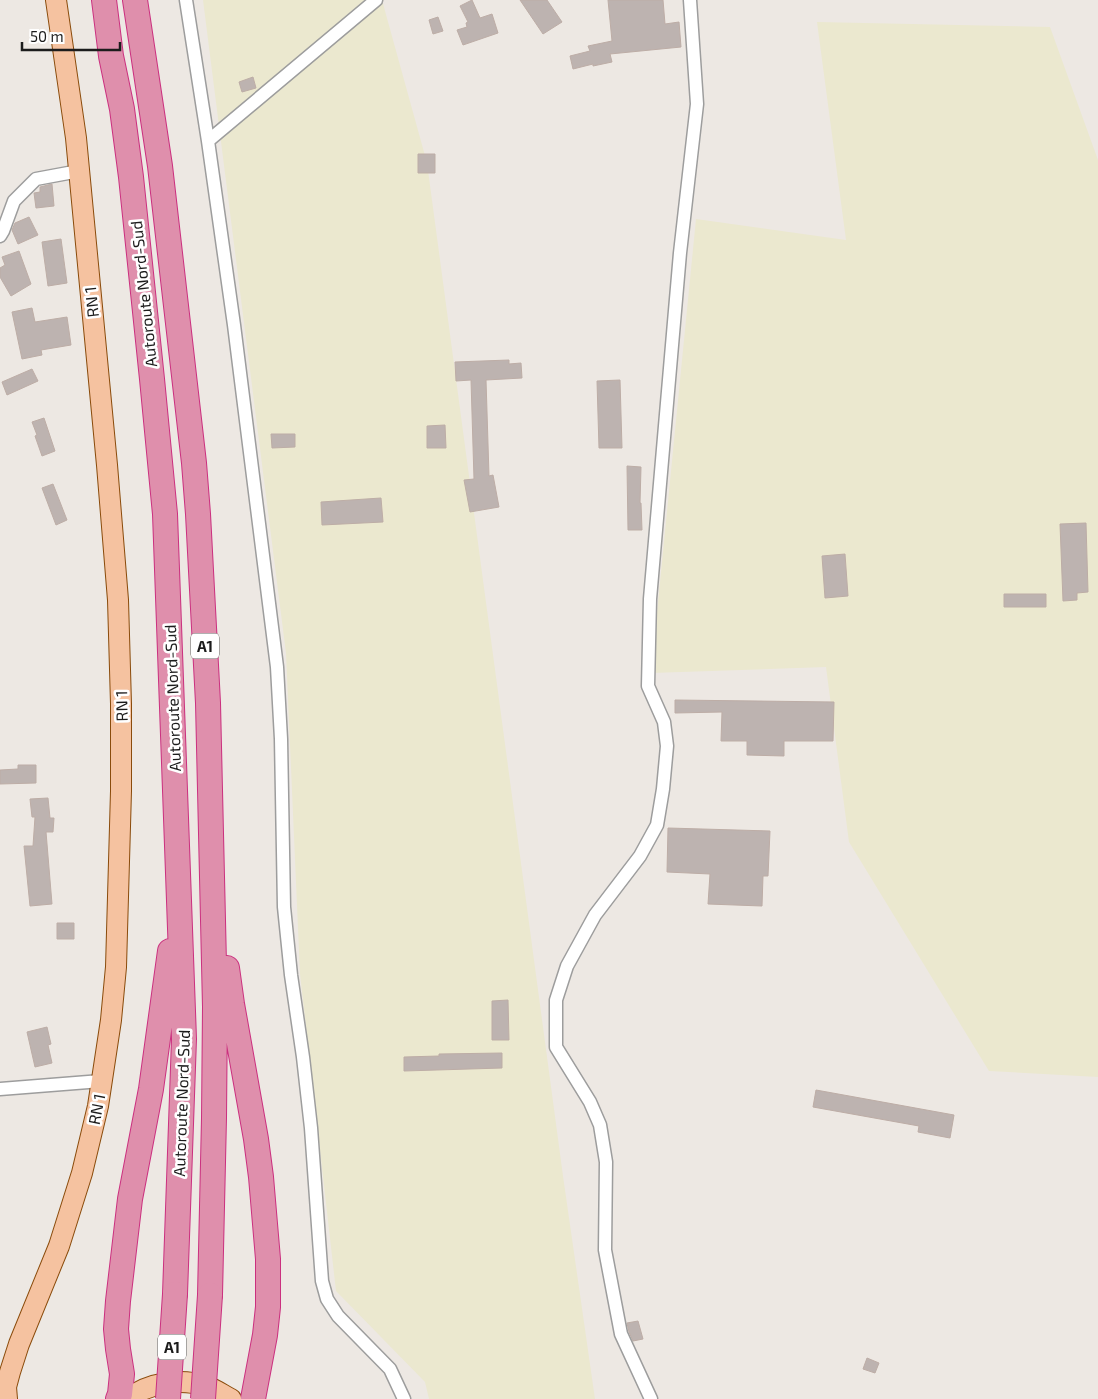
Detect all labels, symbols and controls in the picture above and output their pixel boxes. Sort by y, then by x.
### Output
scale bar [22,20,120,52]
text: 50 m [30,27,64,45]
street label: Autoroute Nord-Sud [126,220,160,368]
street label: RN 1 [80,286,102,318]
street label: Autoroute Nord-Sud [160,624,184,772]
road number: A1 [191,634,219,658]
street label: RN 1 [111,690,131,722]
street label: Autoroute Nord-Sud [169,1029,193,1177]
street label: RN 1 [84,1092,108,1126]
road number: A1 [158,1334,186,1360]

